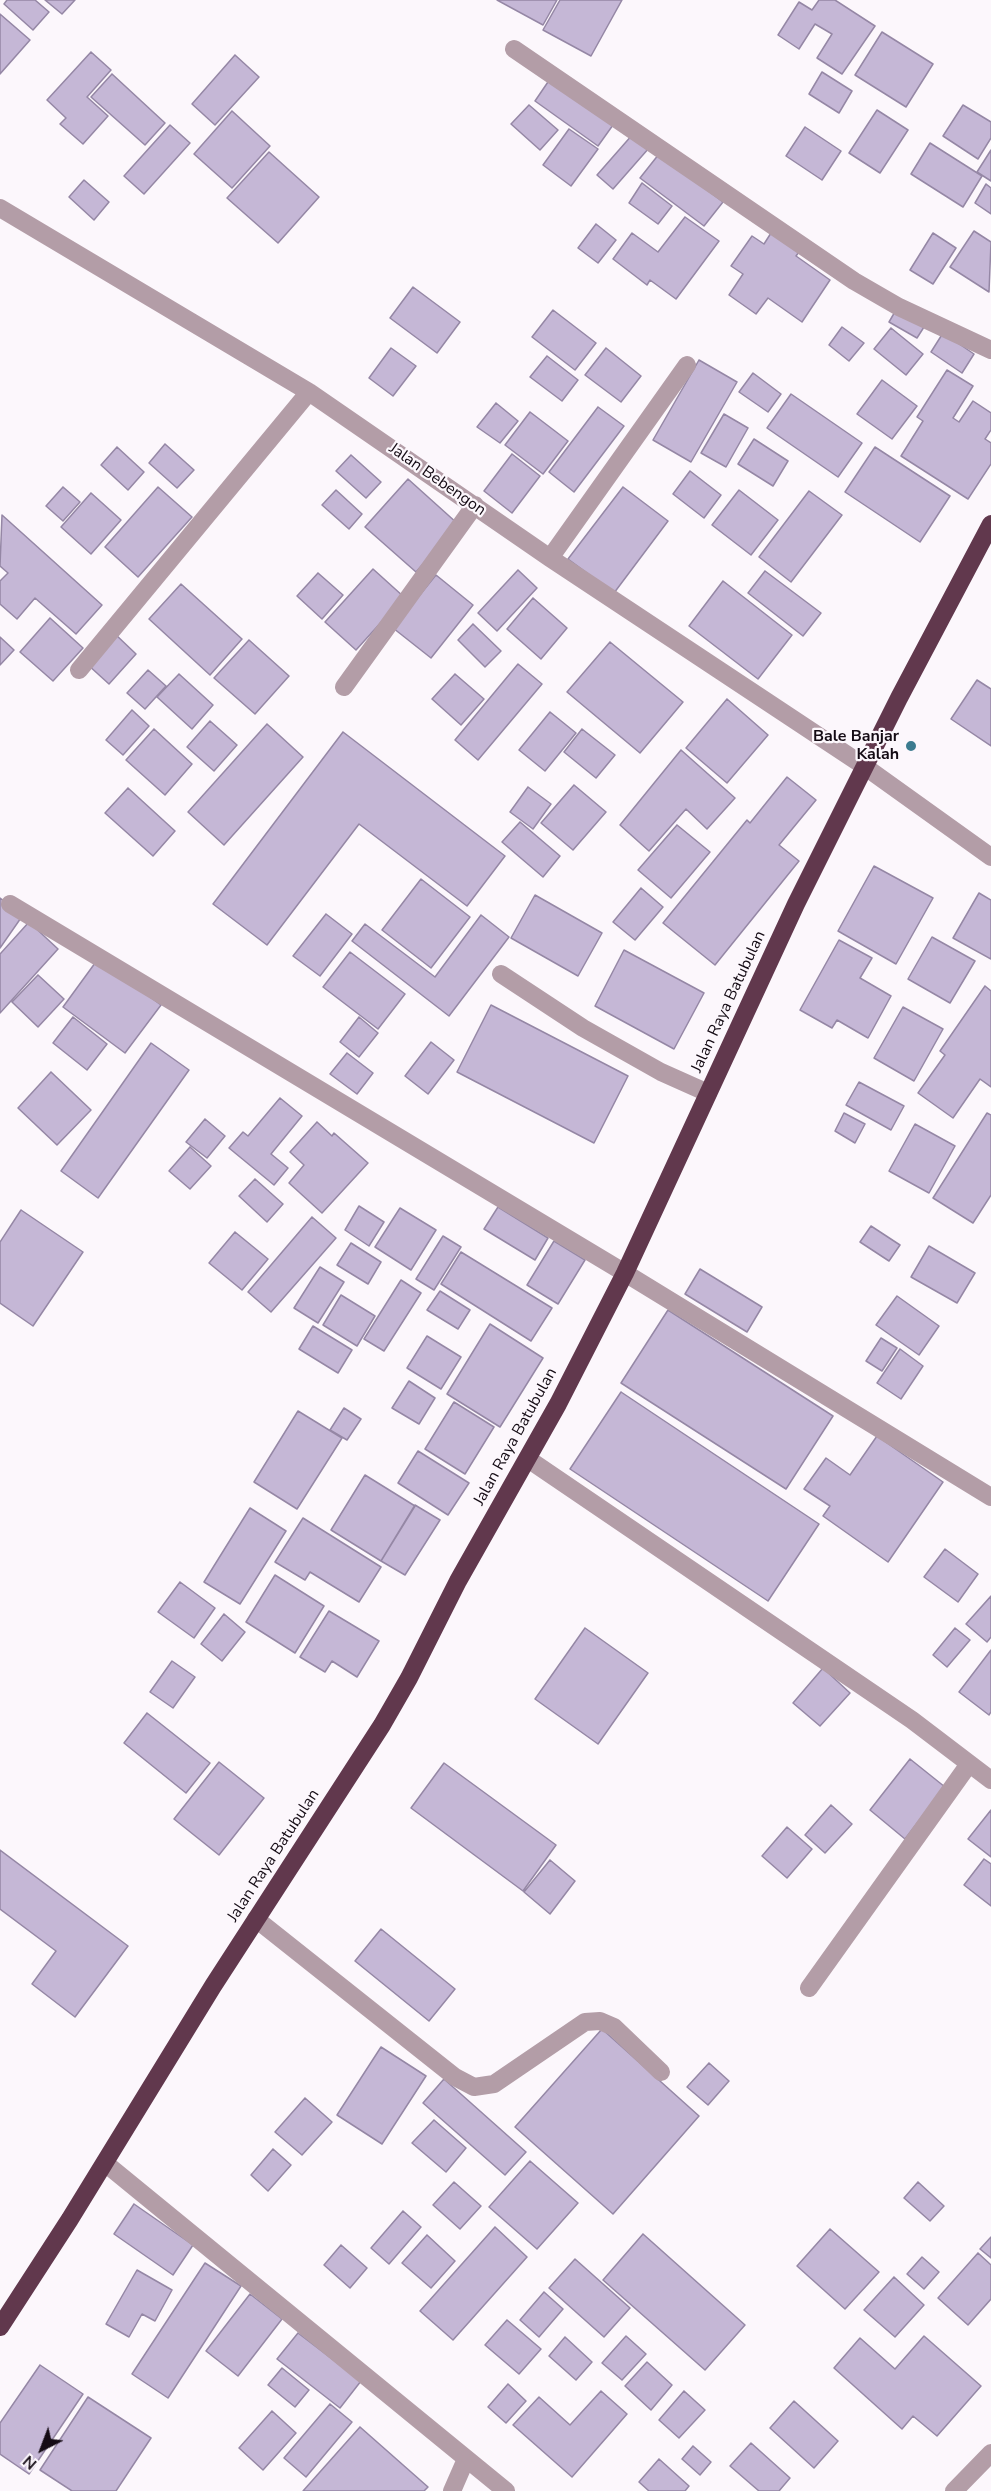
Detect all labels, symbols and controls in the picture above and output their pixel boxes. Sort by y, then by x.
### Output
street label: Jalan Bebengon [385,440,489,520]
place label: Bale Banjar Kalah [813,727,899,765]
marker: Bale Banjar Kalah [904,739,918,753]
street label: Jalan Raya Batubulan [688,928,770,1076]
street label: Jalan Raya Batubulan [470,1365,562,1509]
street label: Jalan Raya Batubulan [224,1786,324,1926]
north arrow [12,2419,72,2479]
text: N [18,2450,42,2475]

